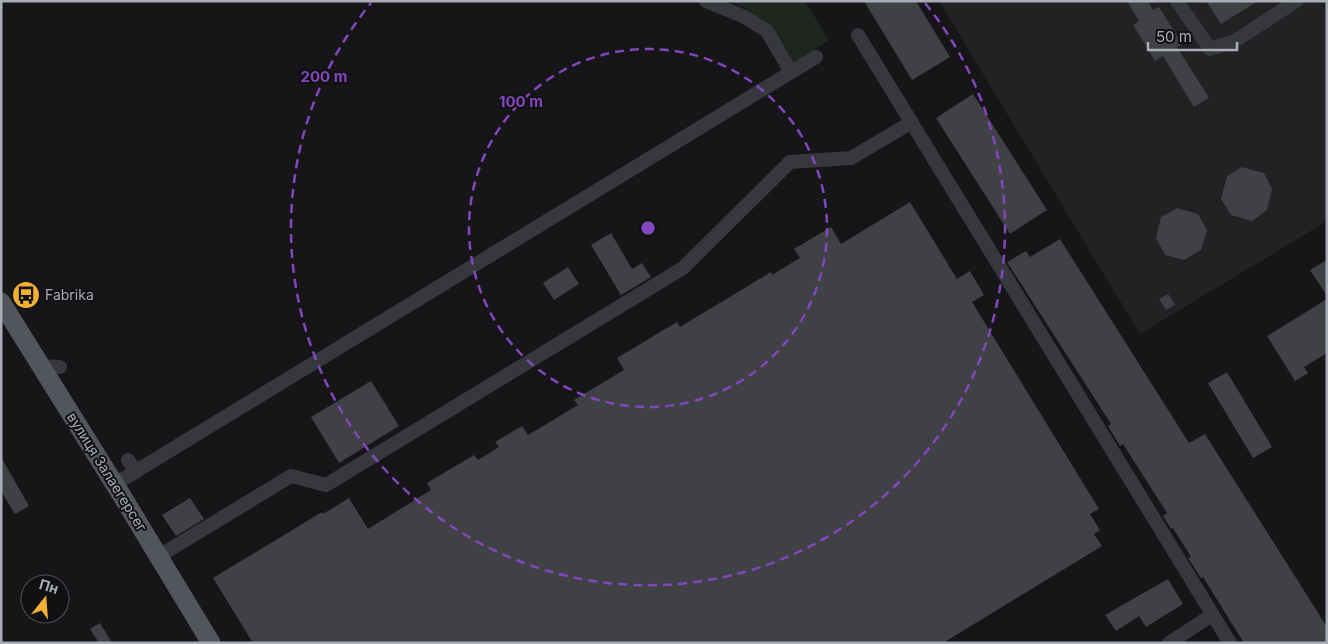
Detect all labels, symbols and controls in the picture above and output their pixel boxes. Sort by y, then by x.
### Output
scale bar [1148,20,1237,52]
text: 50 m [1156,27,1192,46]
text: 200 m [301,67,347,86]
text: 100 m [499,92,543,111]
centre of rings [639,219,657,237]
bus stop icon: Fabrika [11,280,41,310]
place label: Fabrika [45,286,94,303]
street label: вулиця Залаегерсег [64,409,151,534]
north arrow [20,574,70,624]
text: Пн [37,575,61,597]

